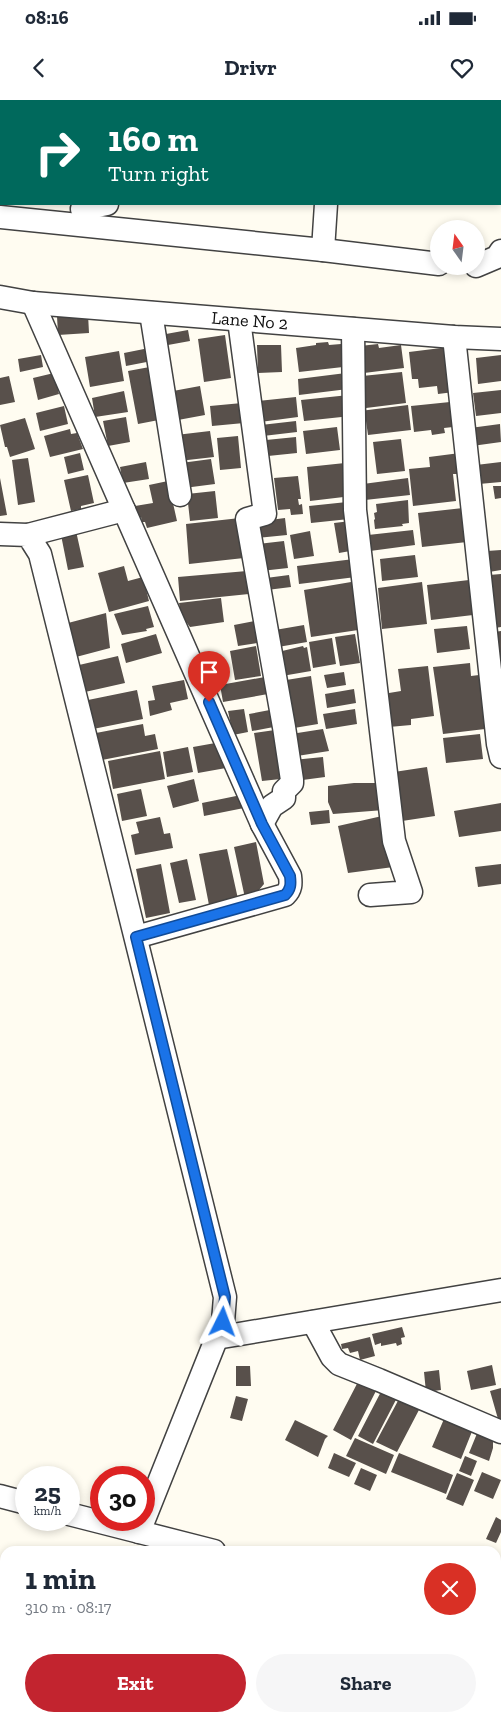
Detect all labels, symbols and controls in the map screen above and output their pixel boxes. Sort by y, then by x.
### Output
text: 08:16 [25,6,69,29]
icon: back [25,54,53,82]
text: Drivr [224,54,277,81]
icon: heart [448,54,476,82]
text: 160 m [108,118,198,160]
icon: right [25,120,90,185]
text: Turn right [108,160,209,187]
north arrow [430,220,485,275]
map controls [430,220,485,275]
street label: Lane No 2 [211,306,289,335]
pin [188,651,230,702]
icon: arrive [195,658,223,686]
position arrow [196,1295,248,1347]
speed limit sign: 30 [90,1466,155,1531]
text: 25 [34,1477,61,1507]
text: km/h [34,1504,61,1518]
text: 1 min [25,1561,96,1597]
button: close [424,1563,476,1615]
text: 310 m · 08:17 [25,1598,111,1617]
button: Exit [25,1654,246,1712]
button: Share [256,1654,476,1712]

